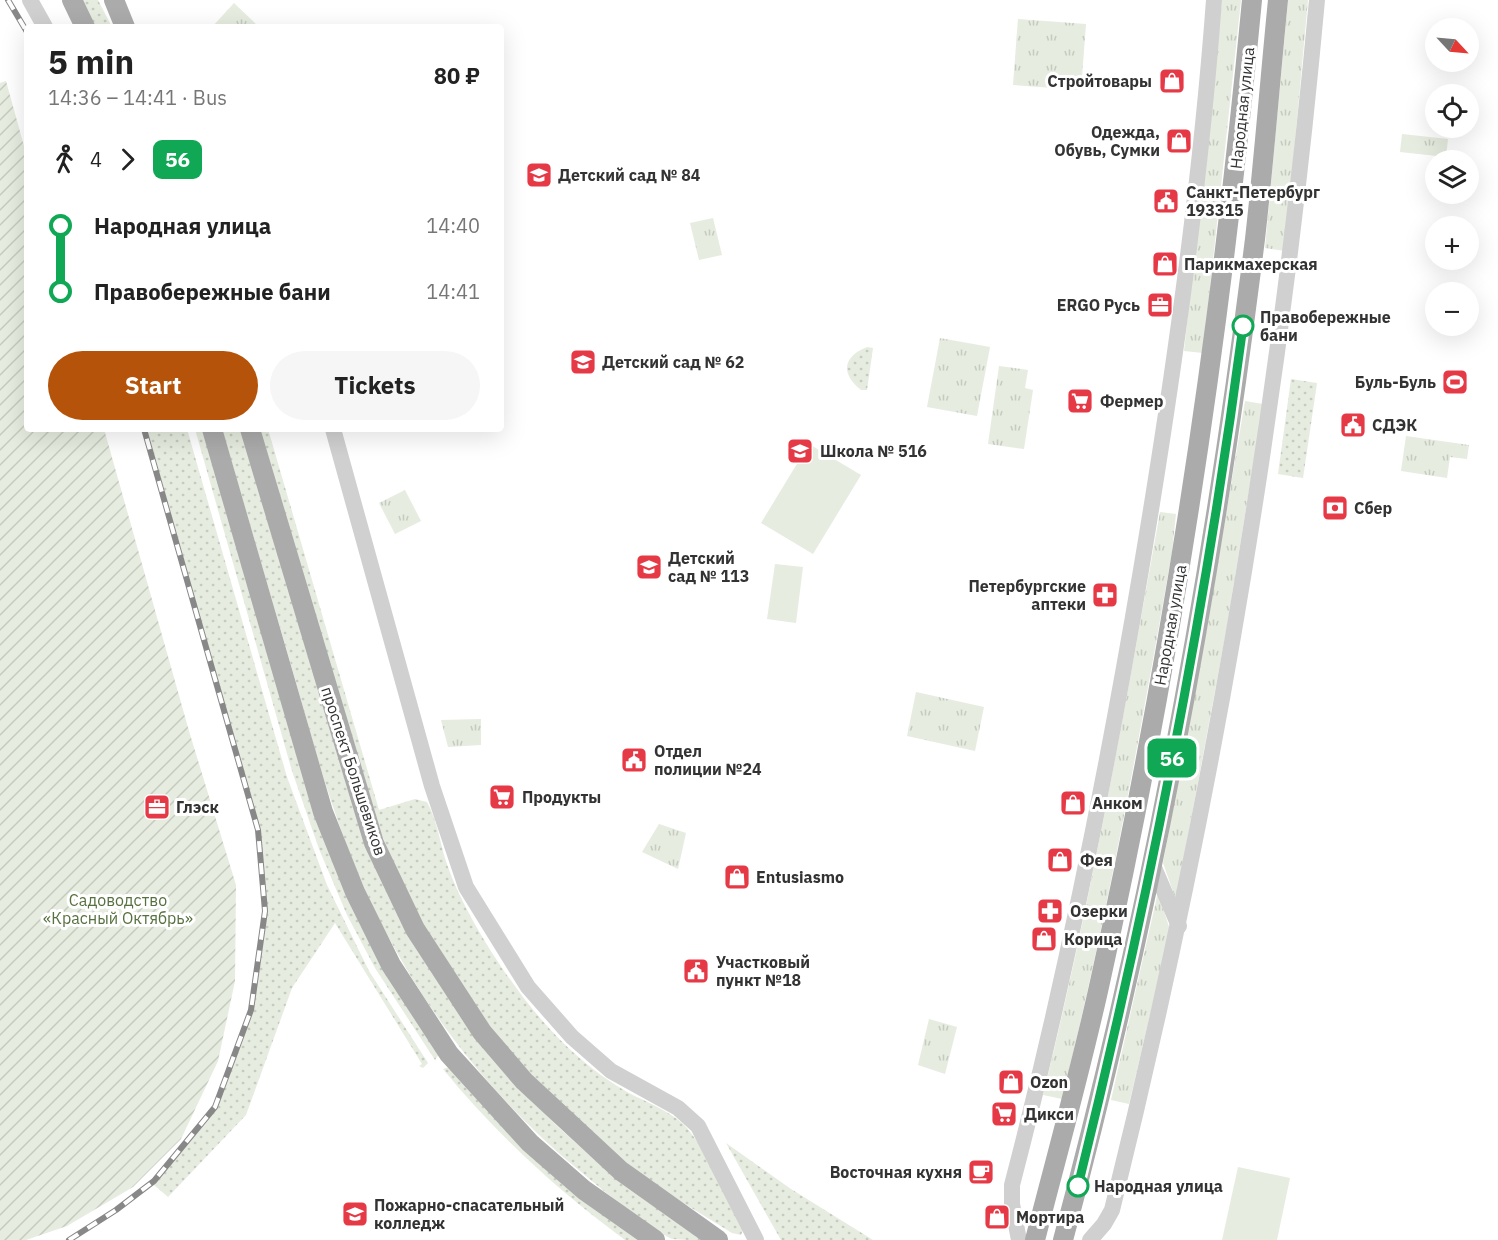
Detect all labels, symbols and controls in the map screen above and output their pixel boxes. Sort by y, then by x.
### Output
north arrow [1425,18,1479,72]
map controls [1425,18,1479,336]
text: 5 min [48,40,134,83]
street label: Народная улица [1226,46,1258,170]
text: 80 ₽ [434,61,480,90]
shop icon: Стройтовары [1157,66,1187,96]
place label: Стройтовары [1047,71,1152,91]
text: 14:36 – 14:41 · Bus [48,84,227,111]
button: locate [1425,84,1479,138]
place label: Одежда, Обувь, Сумки [1054,122,1160,160]
shop icon: Одежда, Обувь, Сумки [1164,126,1194,156]
icon: walk [48,143,81,176]
icon: forward [111,143,144,176]
text: 56 [165,145,190,173]
text: 4 [90,146,102,173]
button: layers [1425,150,1479,204]
school or university icon: Детский сад № 84 [524,160,554,190]
place label: Детский сад № 84 [558,165,701,185]
place label: Санкт-Петербург 193315 [1186,182,1320,220]
public building icon: Санкт-Петербург 193315 [1151,186,1181,216]
text: Народная улица [94,211,271,240]
text: 14:40 [426,212,480,239]
button: + [1425,216,1479,270]
shop icon: Парикмахерская [1150,249,1180,279]
place label: Парикмахерская [1184,254,1318,274]
text: Правобережные бани [94,277,331,306]
text: 14:41 [426,278,480,305]
button: − [1425,282,1479,336]
office icon: ERGO Русь [1145,290,1175,320]
place label: ERGO Русь [1057,295,1140,315]
place label: Правобережные бани [1260,307,1391,345]
marker: Правобережные бани [1232,315,1254,337]
school or university icon: Детский сад № 62 [568,347,598,377]
button: Start [48,351,258,420]
button: Tickets [270,351,480,420]
place label: Детский сад № 62 [602,352,744,372]
sports icon: Буль-Буль [1440,367,1470,397]
place label: Буль-Буль [1355,372,1436,392]
supermarket icon: Фермер [1065,386,1095,416]
place label: Фермер [1100,391,1164,411]
public building icon: СДЭК [1338,410,1368,440]
place label: СДЭК [1372,415,1417,435]
school or university icon: Школа № 516 [785,436,815,466]
place label: Школа № 516 [820,441,927,461]
bank icon: Сбер [1320,493,1350,523]
place label: Сбер [1354,498,1392,518]
place label: Детский сад № 113 [668,548,749,586]
school or university icon: Детский сад № 113 [634,552,664,582]
street label: Народная улица [1150,563,1191,687]
place label: Петербургские аптеки [969,576,1086,614]
pharmacy icon: Петербургские аптеки [1090,580,1120,610]
street label: проспект Большевиков [317,684,391,858]
line badge: 56 [1145,738,1199,777]
place label: Отдел полиции №24 [654,741,762,779]
text: 56 [1159,744,1185,772]
public building icon: Отдел полиции №24 [619,745,649,775]
supermarket icon: Продукты [487,782,517,812]
place label: Продукты [522,787,601,807]
shop icon: Анком [1058,788,1088,818]
office icon: Глэск [142,792,172,822]
place label: Анком [1092,793,1143,813]
place label: Глэск [176,797,219,817]
shop icon: Фея [1045,845,1075,875]
place label: Фея [1080,850,1113,870]
shop icon: Entusiasmo [722,862,752,892]
place label: Entusiasmo [756,867,844,887]
park label: Садоводство «Красный Октябрь» [43,890,193,928]
pharmacy icon: Озерки [1035,896,1065,926]
place label: Озерки [1070,901,1128,921]
shop icon: Корица [1029,924,1059,954]
place label: Корица [1064,929,1122,949]
place label: Участковый пункт №18 [716,952,810,990]
public building icon: Участковый пункт №18 [681,956,711,986]
shop icon: Ozon [996,1067,1026,1097]
place label: Ozon [1030,1072,1068,1092]
supermarket icon: Дикси [989,1099,1019,1129]
place label: Дикси [1024,1104,1074,1124]
cafe icon: Восточная кухня [966,1157,996,1187]
place label: Восточная кухня [830,1162,962,1182]
marker: Народная улица [1067,1175,1089,1197]
place label: Народная улица [1094,1176,1223,1196]
place label: Пожарно-спасательный колледж [374,1195,564,1233]
school or university icon: Пожарно-спасательный колледж [340,1199,370,1229]
shop icon: Мортира [982,1202,1012,1232]
place label: Мортира [1016,1207,1084,1227]

